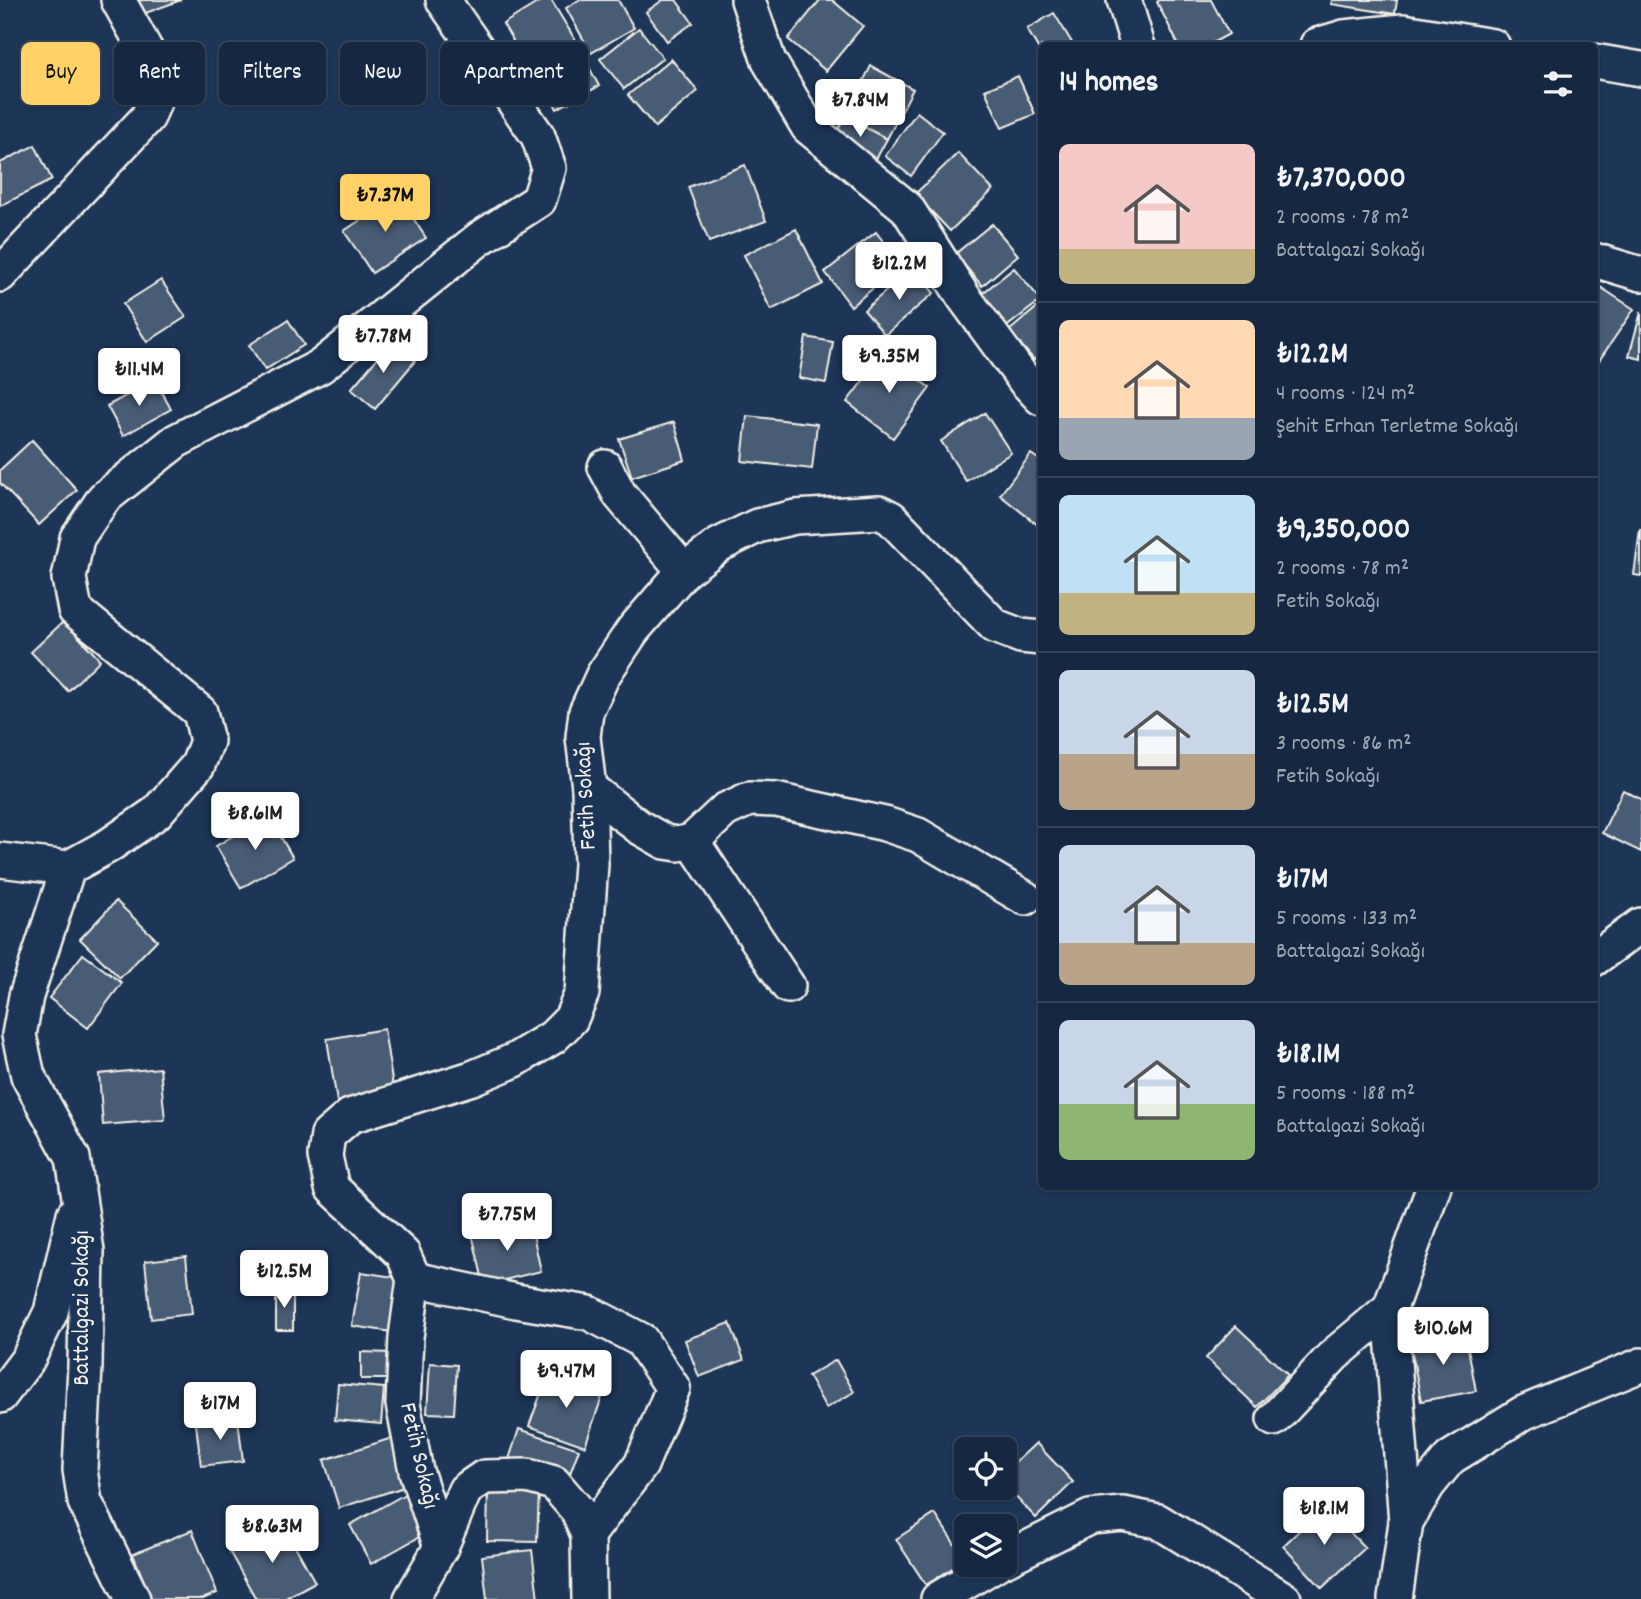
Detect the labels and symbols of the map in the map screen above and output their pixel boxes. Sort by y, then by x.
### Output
pin: ₺7.84M [803,80,917,139]
pin: ₺7.37M [328,174,442,234]
pin: ₺12.2M [842,243,956,302]
pin: ₺7.78M [326,316,440,375]
pin: ₺9.35M [832,336,946,395]
pin: ₺11.4M [82,348,196,408]
street label: Fetih Sokağı [567,741,607,851]
pin: ₺8.61M [198,792,312,852]
pin: ₺7.75M [450,1194,564,1253]
street label: Battalgazi Sokağı [66,1230,100,1386]
pin: ₺12.5M [227,1250,341,1310]
pin: ₺10.6M [1386,1308,1500,1367]
pin: ₺9.47M [509,1350,623,1410]
pin: ₺17M [179,1382,261,1442]
street label: Fetih Sokağı [389,1399,447,1513]
pin: ₺18.1M [1267,1488,1381,1547]
pin: ₺8.63M [215,1506,329,1565]

